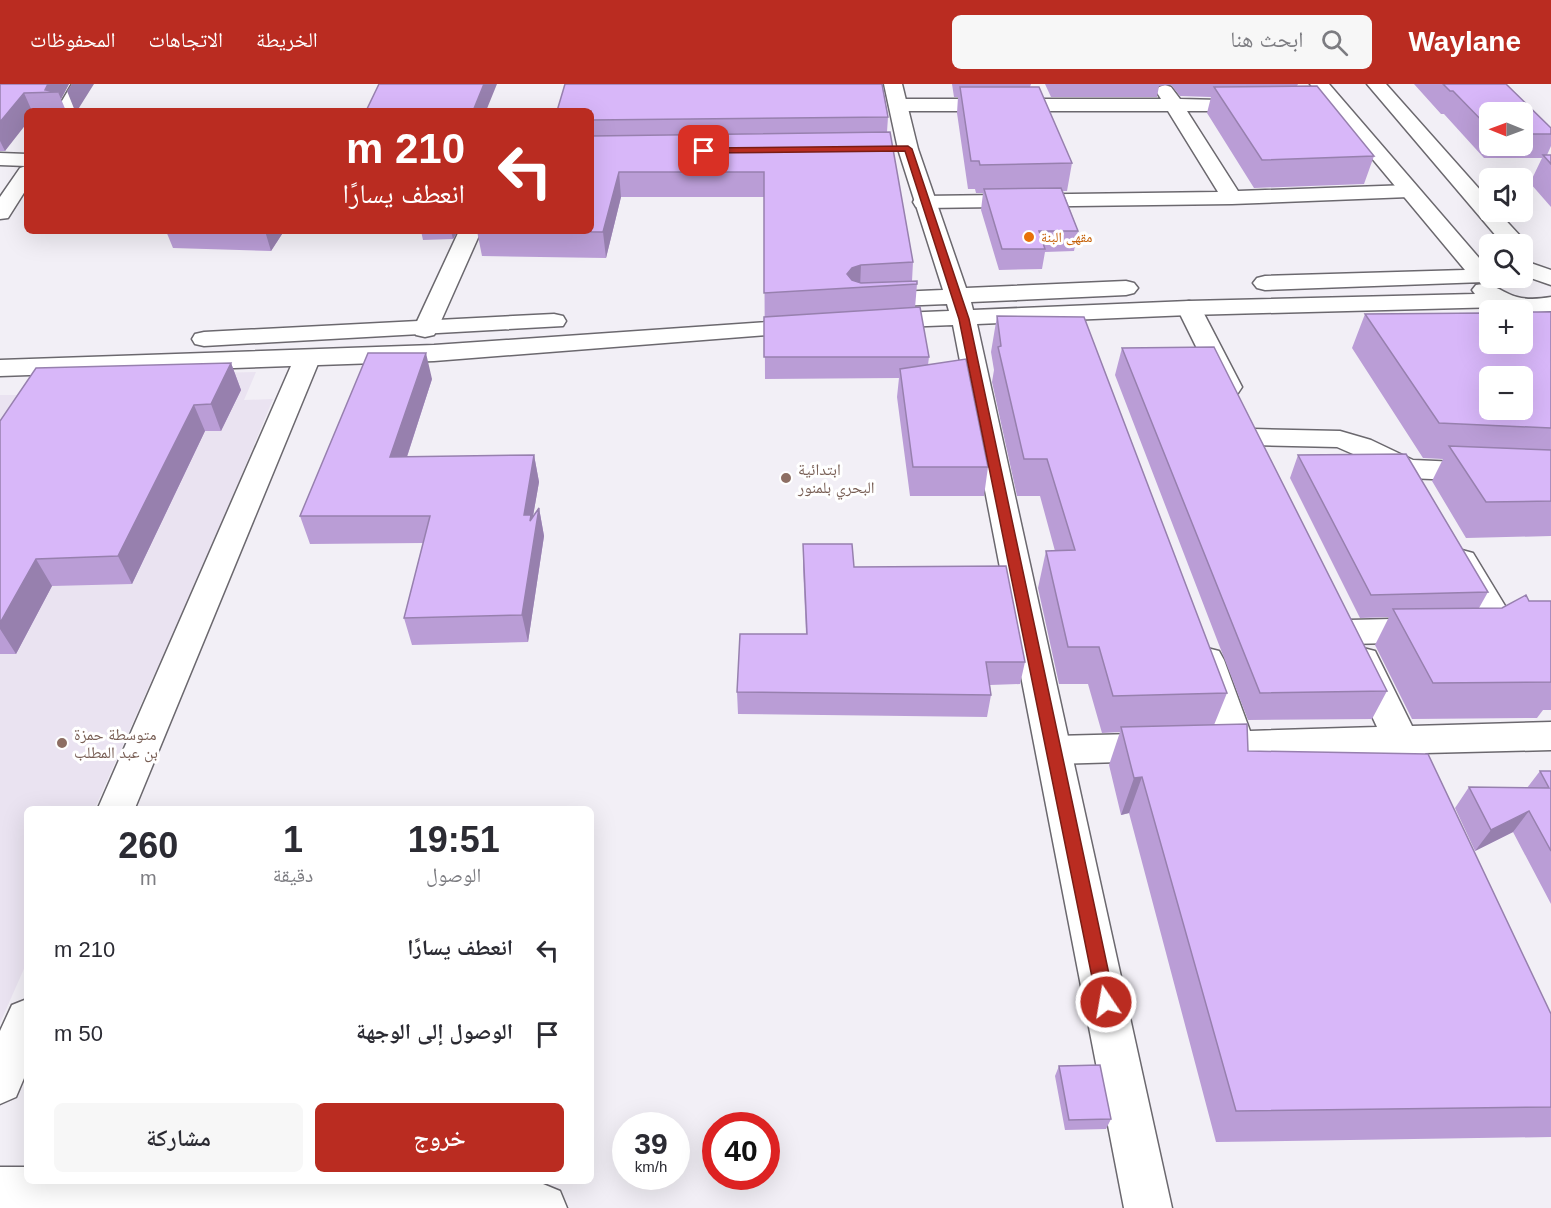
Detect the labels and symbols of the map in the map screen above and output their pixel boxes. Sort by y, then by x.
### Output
north arrow [1479,102,1533,156]
pin [678,125,729,176]
place label: مقهى البنة [1041,229,1092,246]
marker: مقهى البنة [1022,230,1036,244]
place label: ابتدائية البحري بلمنور [797,461,875,500]
marker: ابتدائية البحري بلمنور [779,471,793,485]
place label: متوسطة حمزة بن عبد المطلب [74,726,158,763]
marker: متوسطة حمزة بن عبد المطلب [55,736,69,750]
position arrow [1074,970,1138,1034]
speed limit sign: 40 [702,1112,780,1190]

